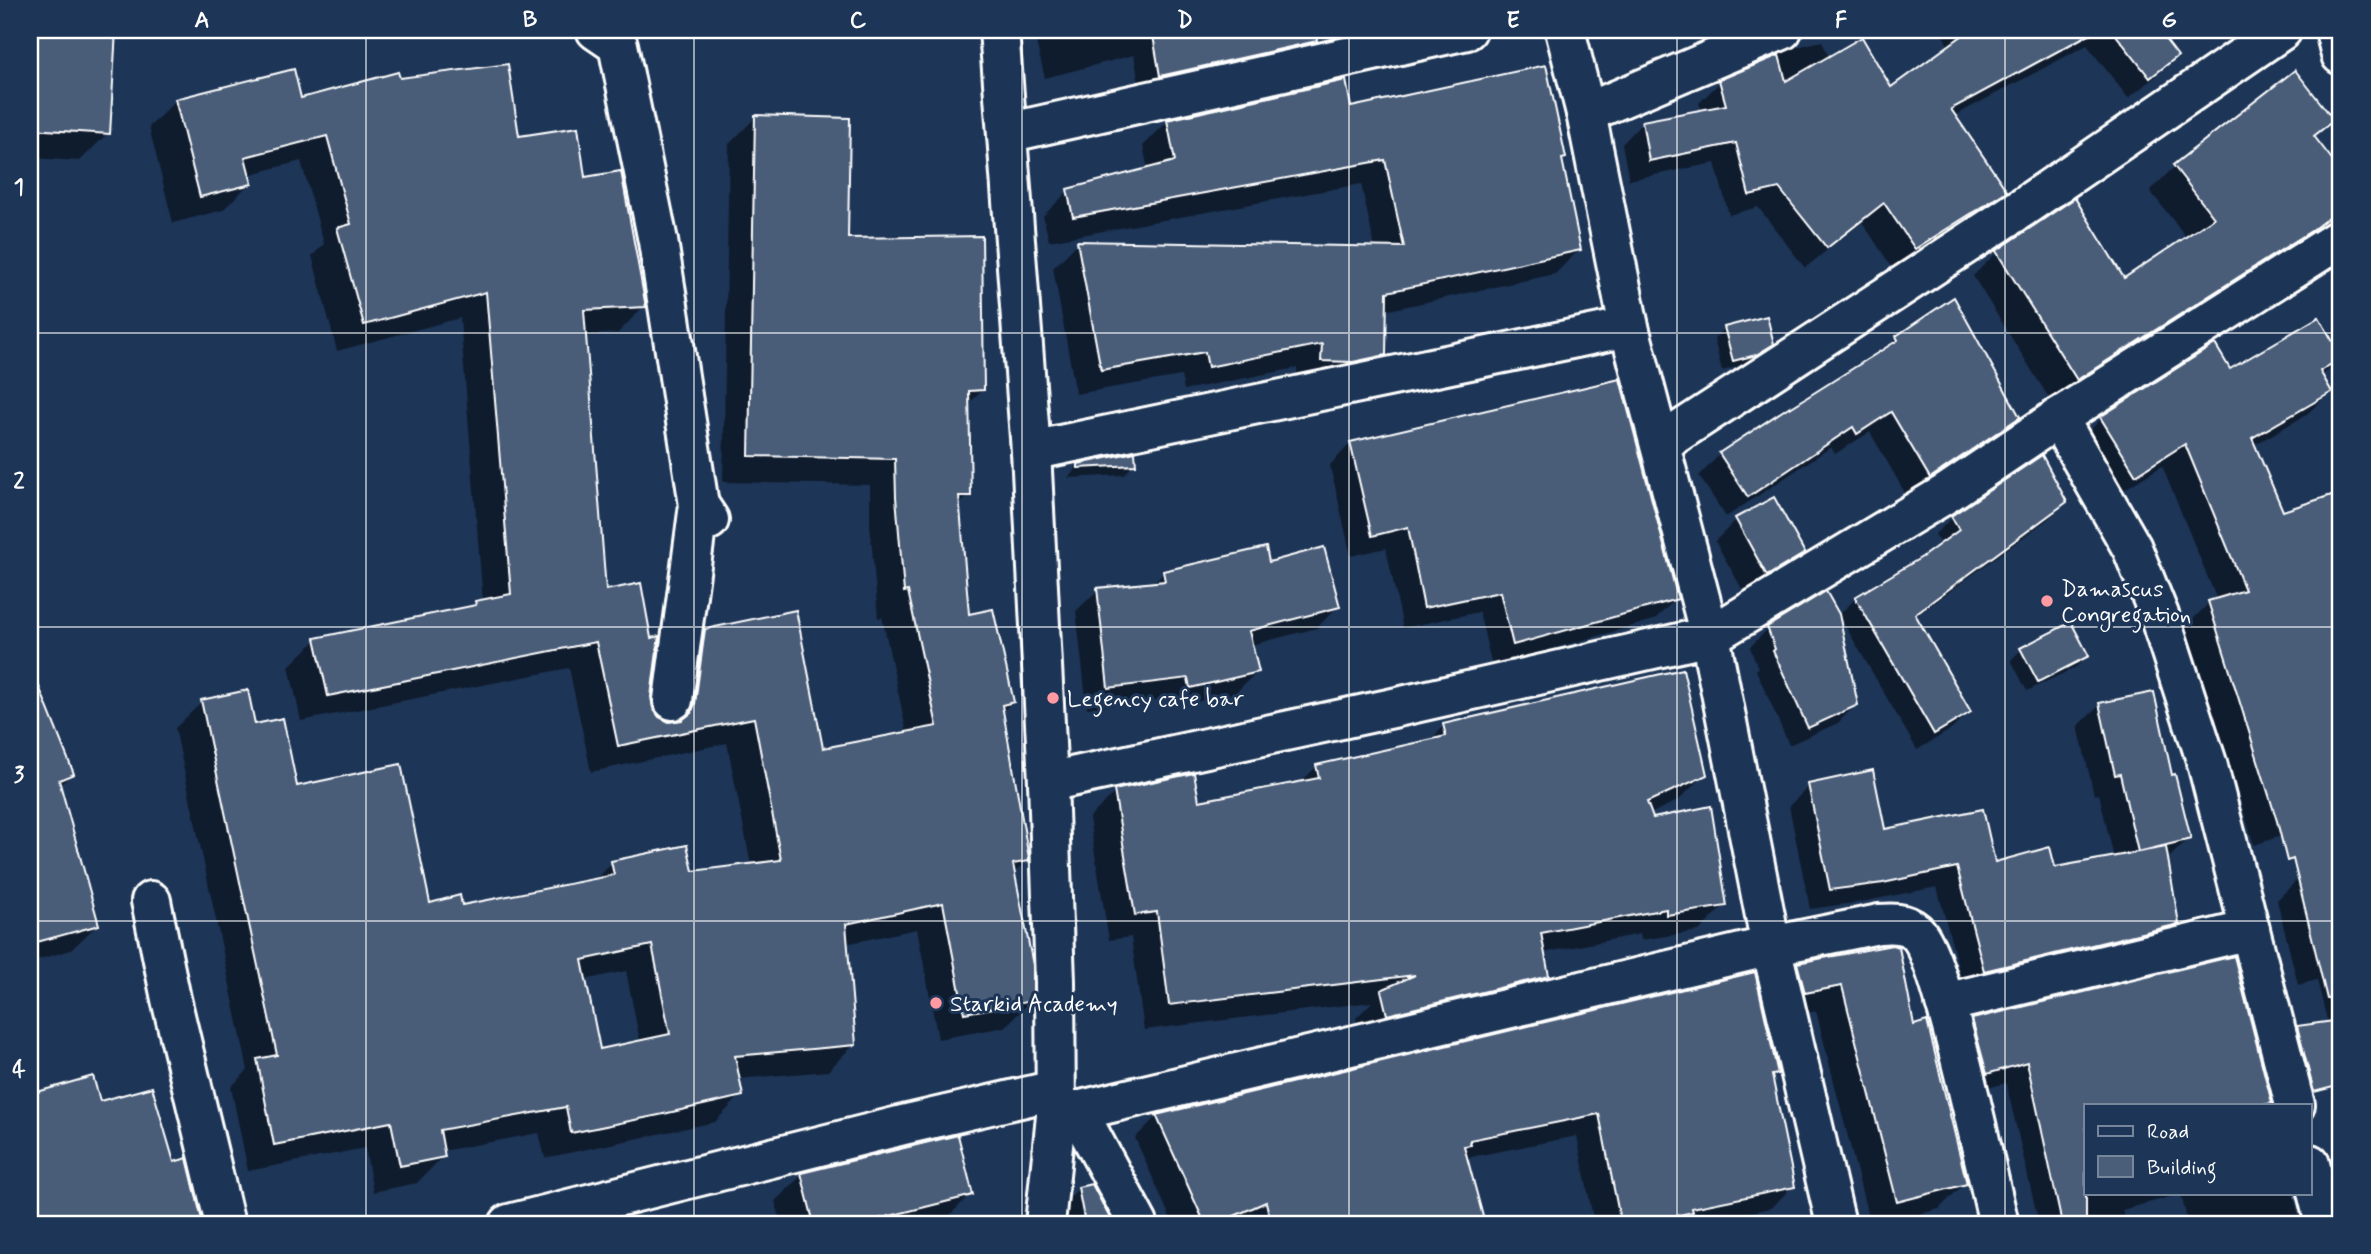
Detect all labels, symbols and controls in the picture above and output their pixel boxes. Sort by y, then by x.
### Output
text: A [194,6,210,36]
text: B [523,6,538,36]
text: C [850,6,867,36]
text: D [1177,6,1193,36]
text: E [1506,6,1520,36]
text: F [1835,6,1847,36]
text: G [2161,6,2177,36]
text: 1 [14,173,24,203]
text: 2 [13,467,25,497]
place label: Damascus Congregation [2061,575,2191,633]
marker: Damascus Congregation [2039,593,2055,609]
place label: Legency cafe bar [1067,685,1244,717]
marker: Legency cafe bar [1045,690,1061,706]
text: 3 [14,761,25,791]
place label: Starkid Academy [950,990,1118,1020]
marker: Starkid Academy [928,995,944,1011]
text: 4 [12,1055,26,1085]
legend [2084,1104,2312,1194]
text: Road [2147,1118,2189,1146]
text: Building [2147,1154,2217,1184]

